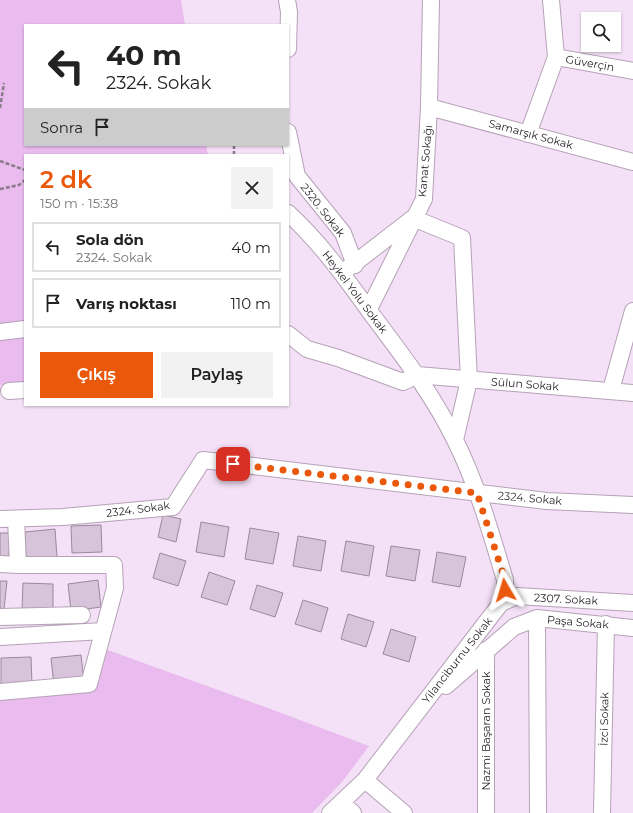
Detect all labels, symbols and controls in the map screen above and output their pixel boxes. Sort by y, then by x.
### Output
map controls [581,12,621,52]
button: search [581,12,621,52]
text: 40 m [106,38,182,72]
icon: left [40,40,92,92]
street label: Güverçin [565,52,615,74]
text: 2324. Sokak [106,72,211,94]
icon: arrive [91,116,113,138]
street label: Samarşık Sokak [487,116,575,152]
text: Sonra [40,118,83,137]
street label: Kanat Sokağı [415,124,435,198]
text: 2 dk [40,165,92,194]
button: close [231,167,273,209]
street label: 2320. Sokak [298,180,349,240]
text: 150 m · 15:38 [40,195,118,211]
text: Sola dön [76,230,144,249]
icon: left [42,236,64,258]
text: 40 m [231,238,271,257]
street label: Heykel Yolu Sokak [319,248,391,336]
text: 2324. Sokak [76,249,152,265]
icon: arrive [42,292,64,314]
text: Varış noktası [76,294,177,313]
text: 110 m [230,294,271,313]
button: Çıkış [40,352,153,398]
button: Paylaş [161,352,273,398]
street label: Sülun Sokak [491,375,560,393]
pin [216,447,250,481]
icon: arrive [222,453,244,475]
street label: 2324. Sokak [497,488,563,508]
street label: 2324. Sokak [105,498,171,520]
position arrow [484,569,526,611]
street label: 2307. Sokak [534,590,599,608]
street label: Paşa Sokak [546,612,610,632]
street label: Yilanciburnu Sokak [419,614,495,706]
street label: Nazmi Başaran Sokak [479,671,493,791]
street label: İzci Sokak [597,691,611,746]

